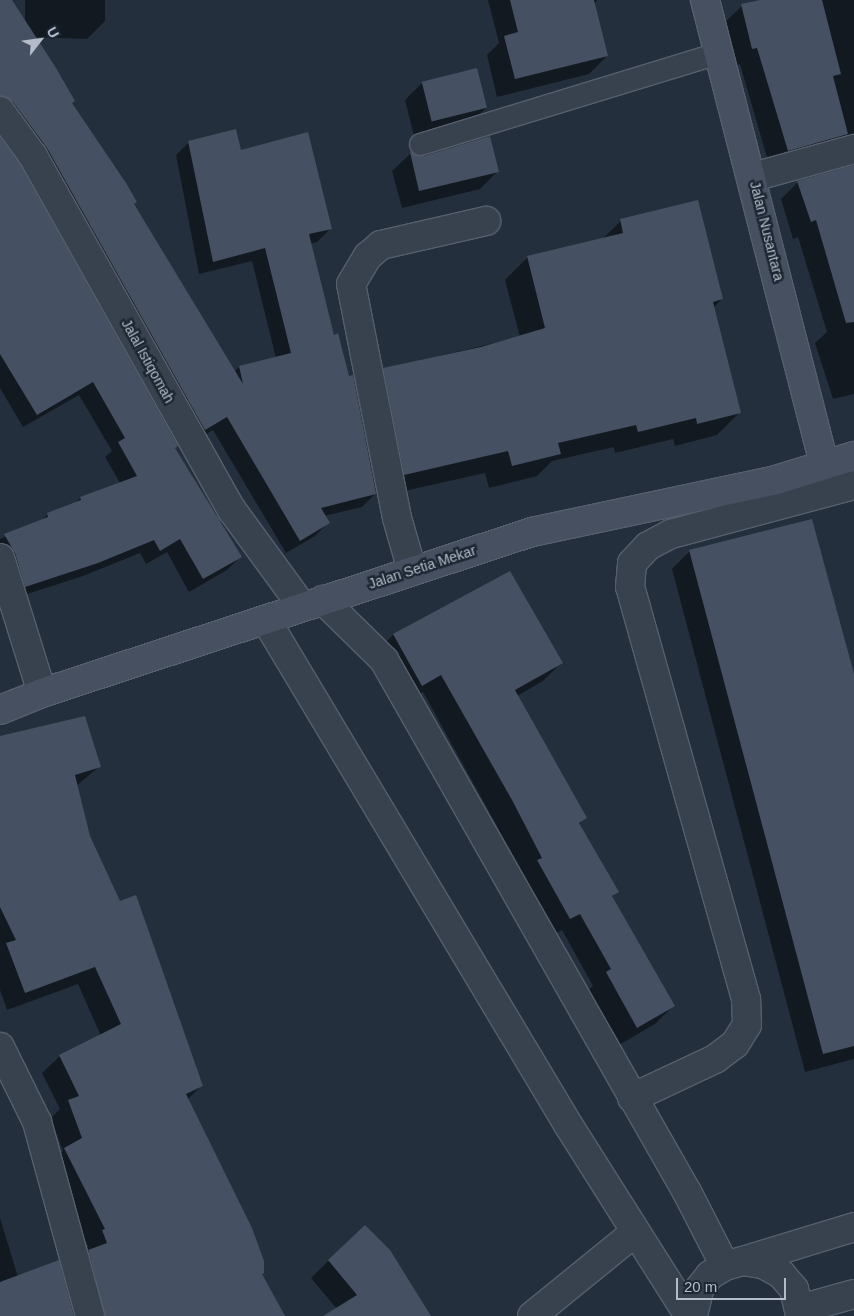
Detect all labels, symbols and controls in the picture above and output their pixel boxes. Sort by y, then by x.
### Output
north arrow [15,15,65,65]
text: U [44,24,62,41]
street label: Jalan Nusantara [747,180,787,282]
street label: Jalal Istiqomah [118,316,178,406]
street label: Jalan Setia Mekar [366,542,478,592]
scale bar [679,1268,789,1300]
text: 20 m [684,1278,717,1295]

